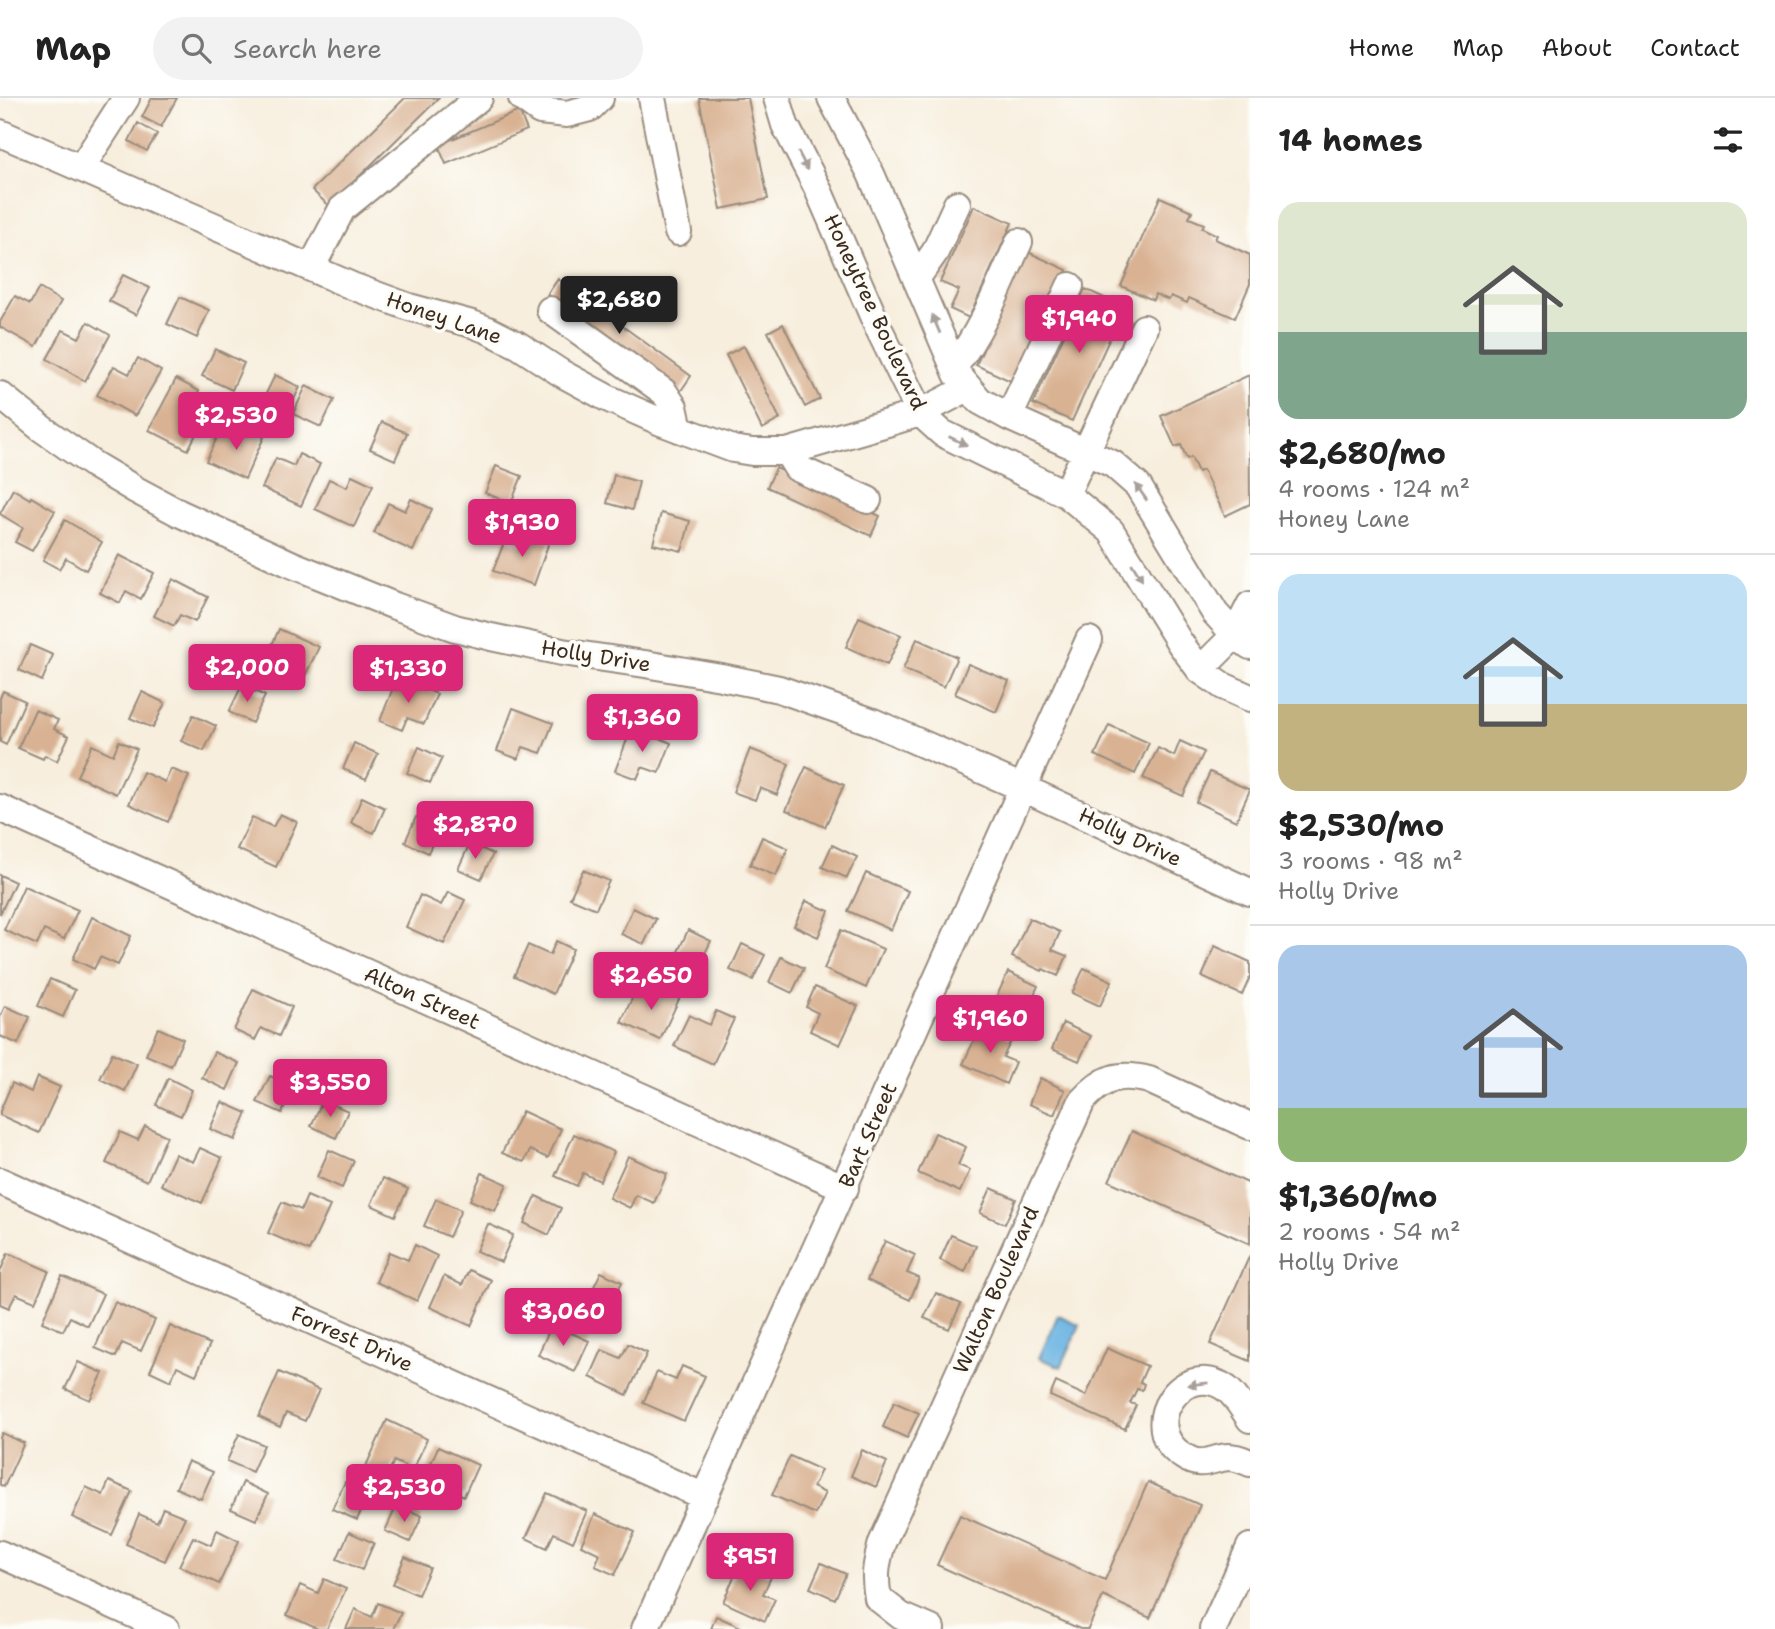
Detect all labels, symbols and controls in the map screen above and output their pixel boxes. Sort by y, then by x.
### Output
search box [153,17,643,80]
text: Map [35,26,111,71]
icon: search [177,29,215,67]
text: Search here [233,31,382,66]
text: Home [1348,32,1414,64]
text: Map [1452,32,1504,64]
text: About [1542,32,1612,64]
text: Contact [1650,32,1740,64]
text: 14 homes [1278,120,1423,161]
icon: filters [1709,121,1747,159]
one-way arrow [798,151,809,171]
street label: Honeytree Boulevard [817,209,933,415]
icon: home [1450,247,1576,373]
pin: $2,680 [562,276,676,336]
text: $2,680 [576,284,662,314]
street label: Honey Lane [382,285,506,351]
pin: $1,940 [1022,296,1136,355]
text: $1,940 [1041,303,1117,333]
one-way arrow [930,314,941,335]
pin: $2,530 [179,392,293,452]
text: $2,530 [194,400,278,430]
text: $2,680/mo [1278,433,1446,474]
one-way arrow [948,435,968,446]
text: 4 rooms · 124 m² [1278,474,1470,504]
one-way arrow [1134,483,1148,501]
pin: $1,930 [465,500,579,559]
text: Honey Lane [1278,504,1410,534]
text: $1,930 [484,507,560,537]
one-way arrow [1130,563,1143,582]
icon: home [1450,619,1576,745]
street label: Holly Drive [539,634,653,678]
pin: $2,000 [190,644,304,704]
pin: $1,330 [351,646,465,705]
text: $2,000 [204,652,290,682]
text: $1,330 [369,653,447,683]
pin: $1,360 [585,694,699,754]
text: $1,360 [603,702,681,732]
street label: Holly Drive [1074,801,1186,873]
pin: $2,870 [418,802,532,861]
text: $2,530/mo [1278,805,1444,846]
text: $2,870 [433,809,517,839]
text: 3 rooms · 98 m² [1278,846,1463,876]
text: Holly Drive [1278,876,1399,906]
pin: $2,650 [594,953,708,1012]
street label: Alton Street [360,960,484,1036]
text: $2,650 [609,960,693,990]
icon: home [1450,990,1576,1116]
pin: $1,960 [933,996,1047,1055]
text: $1,960 [952,1003,1028,1033]
pin: $3,550 [273,1060,387,1119]
text: $3,550 [289,1067,371,1097]
street label: Bart Street [832,1078,904,1192]
text: $1,360/mo [1278,1176,1438,1217]
street label: Walton Boulevard [947,1202,1045,1378]
text: 2 rooms · 54 m² [1278,1217,1461,1247]
text: Holly Drive [1278,1247,1399,1277]
pin: $3,060 [506,1288,620,1348]
text: $3,060 [521,1296,605,1326]
street label: Forrest Drive [287,1300,417,1378]
one-way arrow [1187,1378,1209,1389]
pin: $2,530 [347,1464,461,1524]
text: $2,530 [362,1472,446,1502]
pin: $951 [709,1534,791,1593]
text: $951 [722,1541,778,1571]

